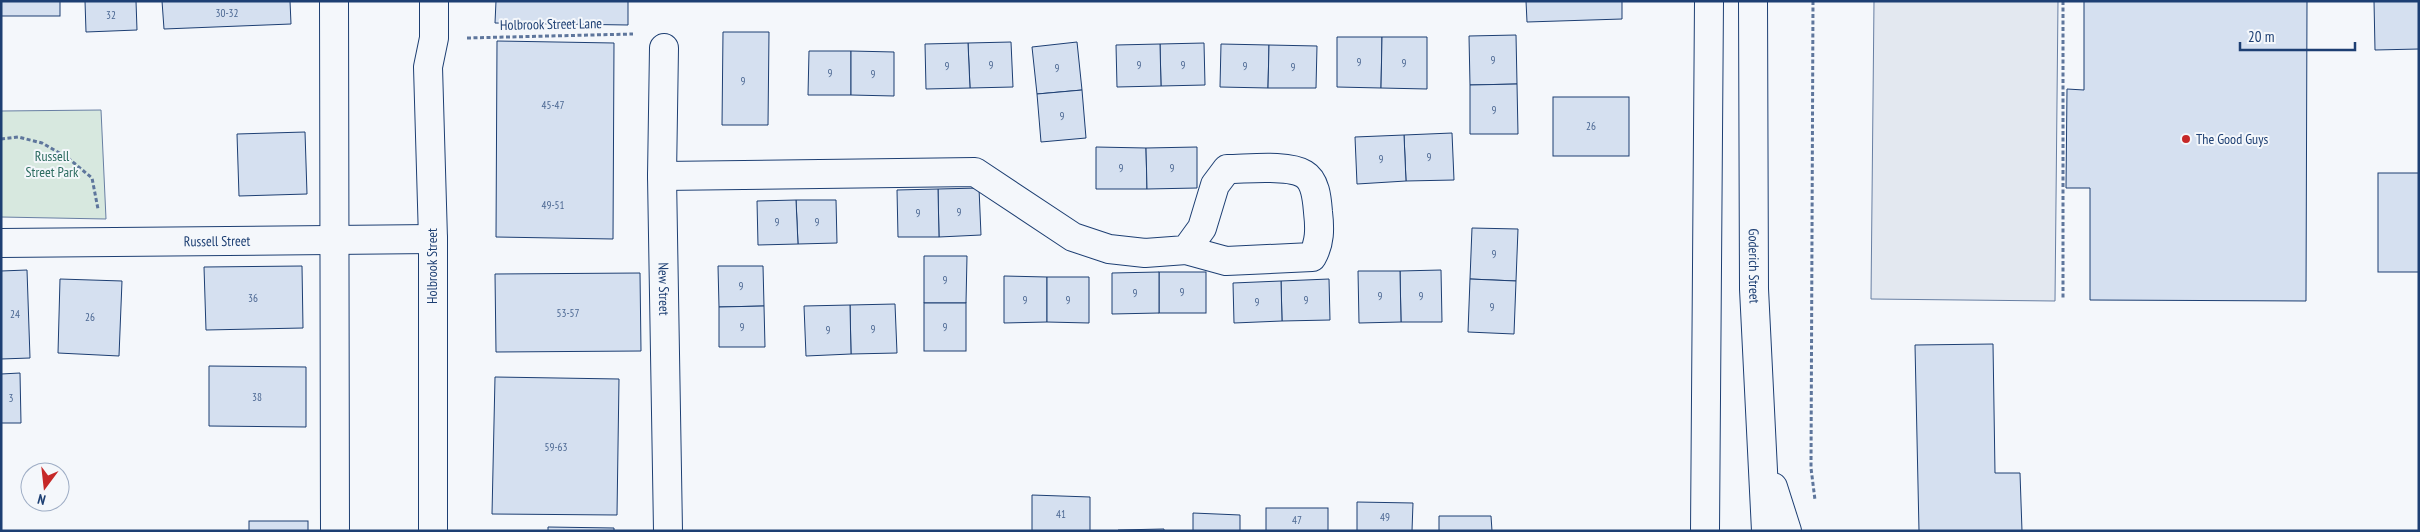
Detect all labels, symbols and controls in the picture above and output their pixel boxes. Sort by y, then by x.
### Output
house number: 30-32 [215,6,239,20]
house number: 32 [106,8,116,22]
street label: Holbrook Street Lane [500,14,602,34]
scale bar [2240,20,2355,52]
text: 20 m [2248,27,2274,46]
house number: 9 [1491,53,1496,67]
house number: 9 [1357,55,1362,69]
house number: 9 [1402,56,1407,70]
house number: 9 [989,58,994,72]
house number: 9 [1137,58,1142,72]
house number: 9 [1181,58,1186,72]
house number: 9 [945,59,950,73]
house number: 9 [1243,59,1248,73]
house number: 9 [1291,60,1296,74]
house number: 9 [1055,61,1060,75]
house number: 9 [828,66,833,80]
house number: 9 [871,67,876,81]
house number: 9 [741,74,746,88]
house number: 45-47 [541,98,565,112]
house number: 9 [1492,103,1497,117]
house number: 9 [1060,109,1065,123]
house number: 26 [1586,119,1596,133]
place label: The Good Guys [2196,130,2268,148]
marker: The Good Guys [2180,133,2192,145]
park label: Russell Street Park [26,147,79,181]
house number: 9 [1427,150,1432,164]
house number: 9 [1379,152,1384,166]
house number: 9 [1119,161,1124,175]
house number: 9 [1170,161,1175,175]
house number: 49-51 [541,198,565,212]
house number: 9 [957,205,962,219]
house number: 9 [916,206,921,220]
house number: 9 [775,215,780,229]
house number: 9 [815,215,820,229]
street label: Holbrook Street [423,228,441,304]
street label: Goderich Street [1745,229,1764,304]
street label: Russell Street [184,232,251,250]
house number: 9 [1492,247,1497,261]
street label: New Street [654,262,673,316]
house number: 9 [943,273,948,287]
house number: 9 [739,279,744,293]
house number: 9 [1180,285,1185,299]
house number: 9 [1133,286,1138,300]
house number: 9 [1378,289,1383,303]
house number: 9 [1419,289,1424,303]
house number: 36 [248,291,258,305]
house number: 9 [1023,293,1028,307]
house number: 9 [1066,293,1071,307]
house number: 9 [1304,293,1309,307]
house number: 9 [1255,295,1260,309]
house number: 9 [1490,300,1495,314]
house number: 53-57 [556,306,580,320]
house number: 24 [10,307,20,321]
house number: 26 [85,310,95,324]
house number: 9 [740,320,745,334]
house number: 9 [943,320,948,334]
house number: 9 [871,322,876,336]
house number: 9 [826,323,831,337]
house number: 38 [252,390,262,404]
house number: 3 [9,391,14,405]
house number: 59-63 [544,440,568,454]
north arrow [20,462,70,512]
text: N [36,490,48,509]
house number: 41 [1056,507,1066,521]
house number: 49 [1380,510,1390,524]
house number: 47 [1292,513,1302,527]

